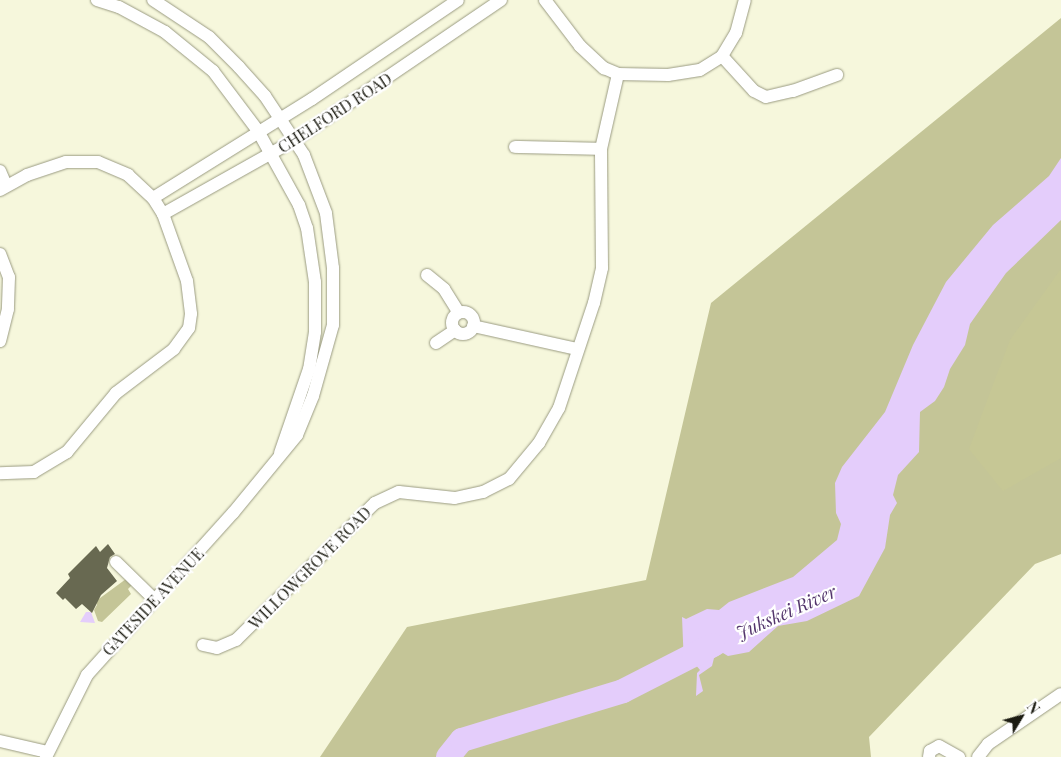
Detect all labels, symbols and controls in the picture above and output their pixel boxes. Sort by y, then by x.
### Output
street label: CHELFORD ROAD [274,69,396,157]
street label: WILLOWGROVE ROAD [245,503,375,633]
street label: GATESIDE AVENUE [98,544,208,660]
water label: Jukskei River [733,580,839,644]
north arrow [996,692,1046,742]
text: N [1023,698,1044,717]

